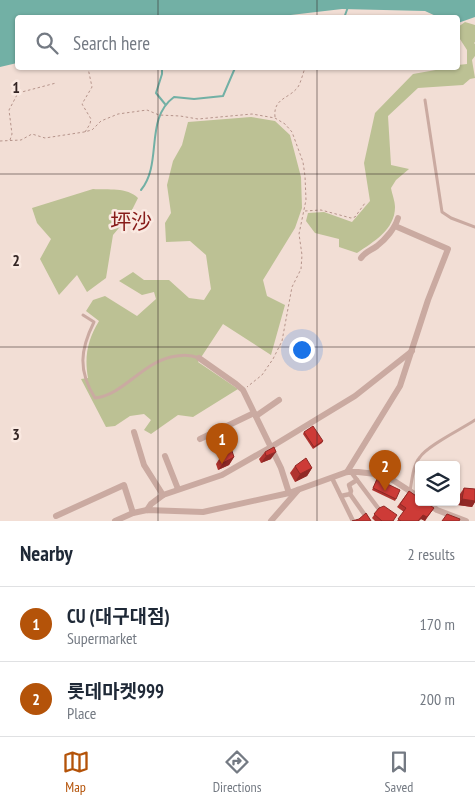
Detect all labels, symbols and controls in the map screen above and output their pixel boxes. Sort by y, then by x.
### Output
search box [15,15,460,70]
icon: search [33,29,61,57]
text: Search here [73,31,150,55]
text: 1 [12,77,20,97]
district label: 坪沙 [110,208,152,235]
text: 2 [12,250,20,270]
your location [289,337,315,363]
pin: 1 [206,423,238,464]
text: 3 [12,424,20,444]
pin: 2 [369,450,401,491]
map controls [415,461,460,506]
button: layers [415,461,460,506]
text: Nearby [20,540,73,567]
text: 2 results [408,544,455,564]
text: CU (대구대점) [67,604,170,628]
text: 1 [32,614,40,634]
text: 170 m [420,614,455,634]
text: Supermarket [67,628,137,648]
text: 롯데마켓999 [67,679,164,703]
text: 2 [32,689,40,709]
text: 200 m [420,689,455,709]
text: Place [67,703,96,723]
tab: Map [62,748,90,796]
tab: Directions [213,748,261,796]
tab: Saved [385,748,413,796]

